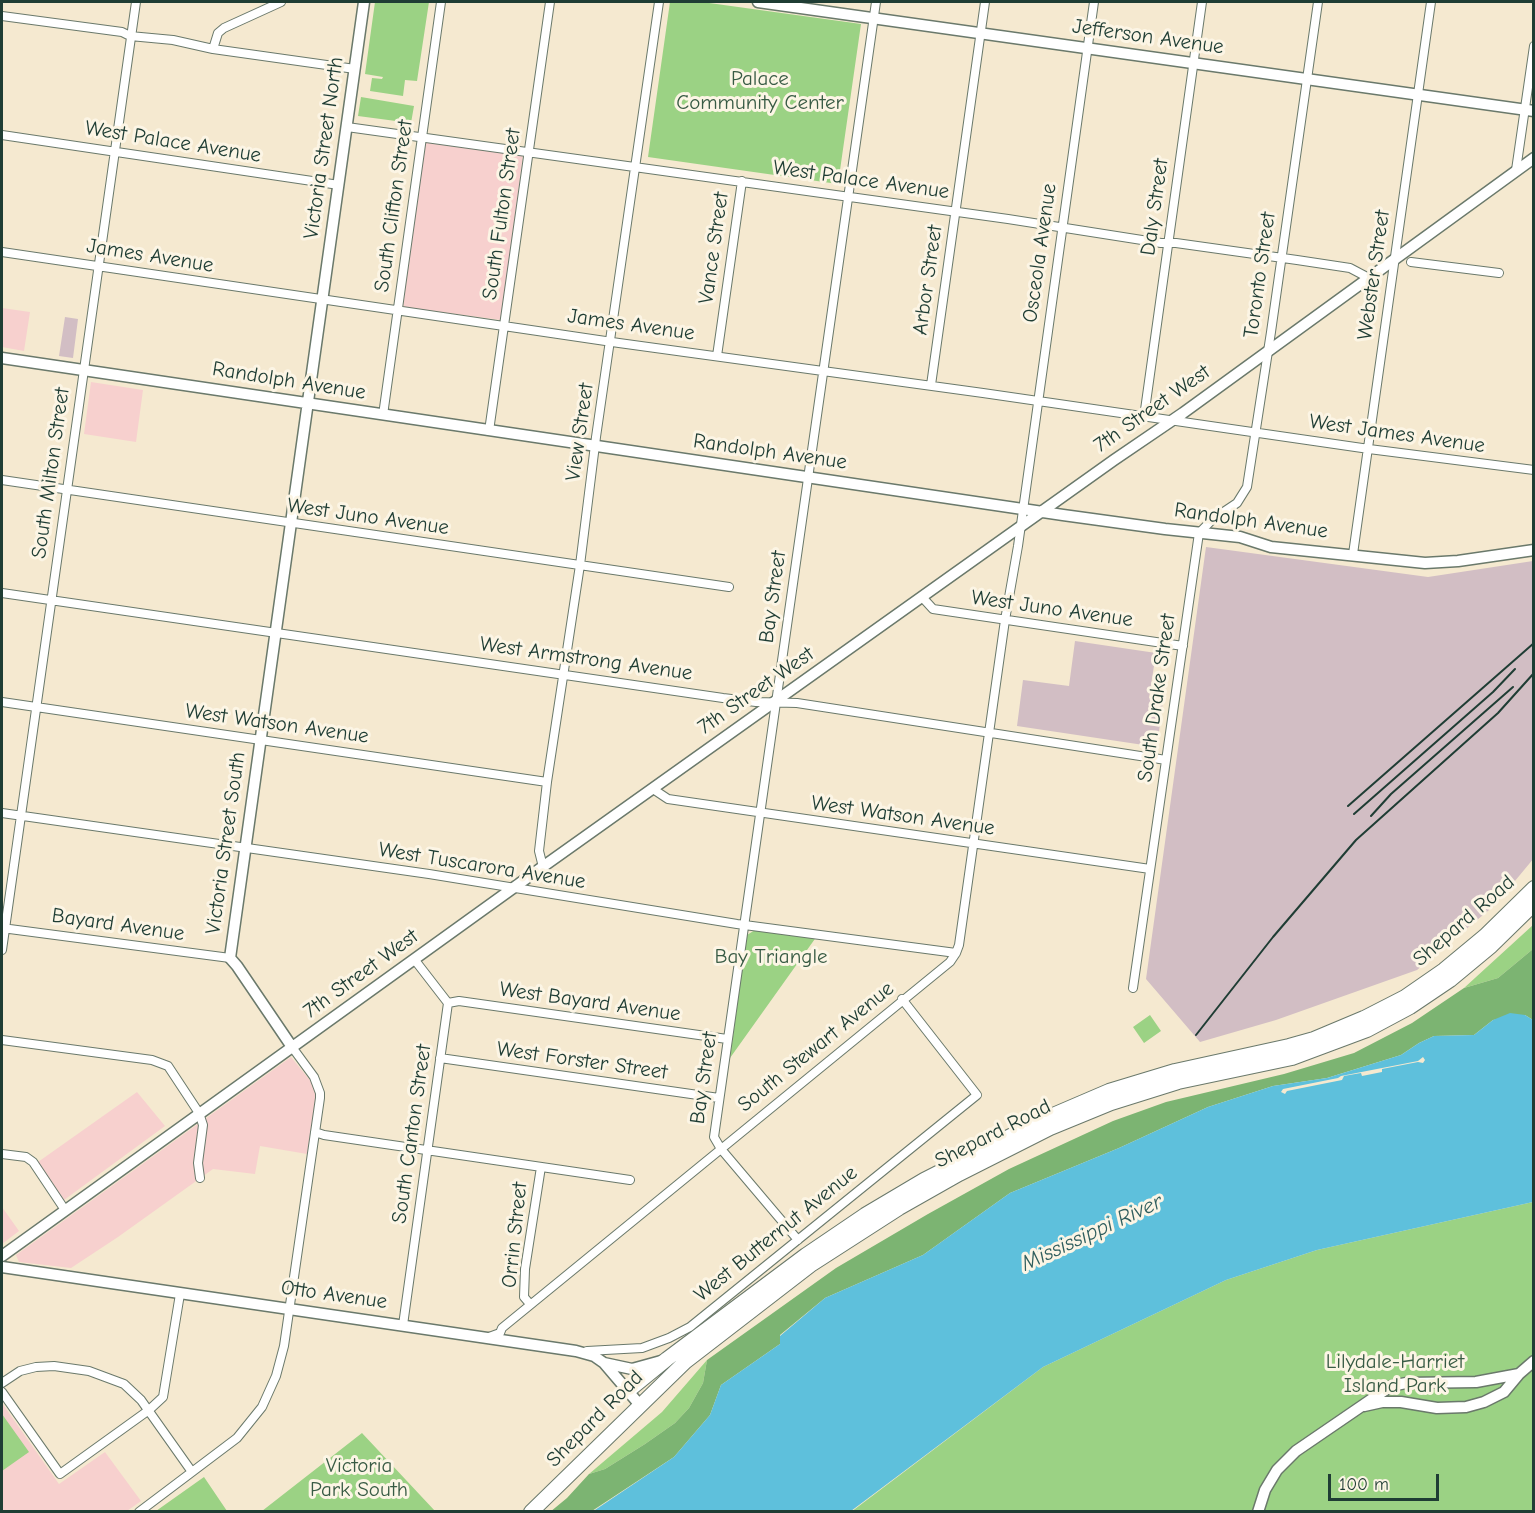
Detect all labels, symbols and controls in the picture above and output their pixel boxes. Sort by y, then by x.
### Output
street label: Jefferson Avenue [1071,14,1225,60]
street label: Victoria Street North [299,55,349,241]
park label: Palace Community Center [676,66,844,116]
street label: West Palace Avenue [83,116,263,168]
street label: South Clifton Street [369,118,419,294]
street label: South Fulton Street [477,127,527,301]
street label: West Palace Avenue [771,155,951,205]
street label: Daly Street [1136,157,1174,257]
street label: Osceola Avenue [1018,182,1062,324]
street label: Vance Street [694,190,734,306]
street label: Webster Street [1352,208,1396,342]
street label: Toronto Street [1239,210,1281,340]
street label: Arbor Street [908,223,948,337]
street label: James Avenue [85,234,215,278]
street label: James Avenue [566,304,696,346]
street label: Randolph Avenue [211,356,367,406]
street label: 7th Street West [1089,360,1215,458]
street label: View Street [561,381,599,483]
street label: South Milton Street [27,386,75,560]
street label: West James Avenue [1308,409,1486,459]
street label: Randolph Avenue [692,429,848,475]
street label: West Juno Avenue [286,493,450,541]
street label: Randolph Avenue [1173,498,1329,544]
street label: Bay Street [754,549,792,645]
street label: West Juno Avenue [970,585,1134,633]
street label: South Drake Street [1133,612,1181,784]
street label: West Armstrong Avenue [478,632,694,686]
street label: 7th Street West [693,642,819,740]
street label: West Watson Avenue [184,699,370,749]
street label: Victoria Street South [201,750,251,936]
street label: West Watson Avenue [810,791,996,841]
street label: West Tuscarora Avenue [377,837,587,895]
street label: Shepard Road [1408,870,1520,972]
street label: Bayard Avenue [50,903,186,947]
street label: 7th Street West [299,924,423,1024]
park label: Bay Triangle [714,944,828,970]
street label: South Stewart Avenue [733,976,899,1118]
street label: West Bayard Avenue [498,977,682,1027]
street label: Bay Street [685,1030,723,1126]
street label: West Forster Street [495,1037,669,1085]
street label: South Canton Street [387,1043,437,1225]
street label: Shepard Road [931,1094,1055,1174]
street label: West Butternut Avenue [689,1161,863,1307]
street label: Orrin Street [497,1181,533,1289]
water label: Mississippi River [1017,1189,1167,1277]
street label: Otto Avenue [279,1275,389,1315]
park label: Lilydale-Harriet Island Park [1326,1349,1464,1399]
street label: Shepard Road [541,1365,649,1473]
park label: Victoria Park South [310,1453,408,1503]
scale bar [1331,1462,1442,1500]
text: 100 m [1339,1474,1389,1495]

